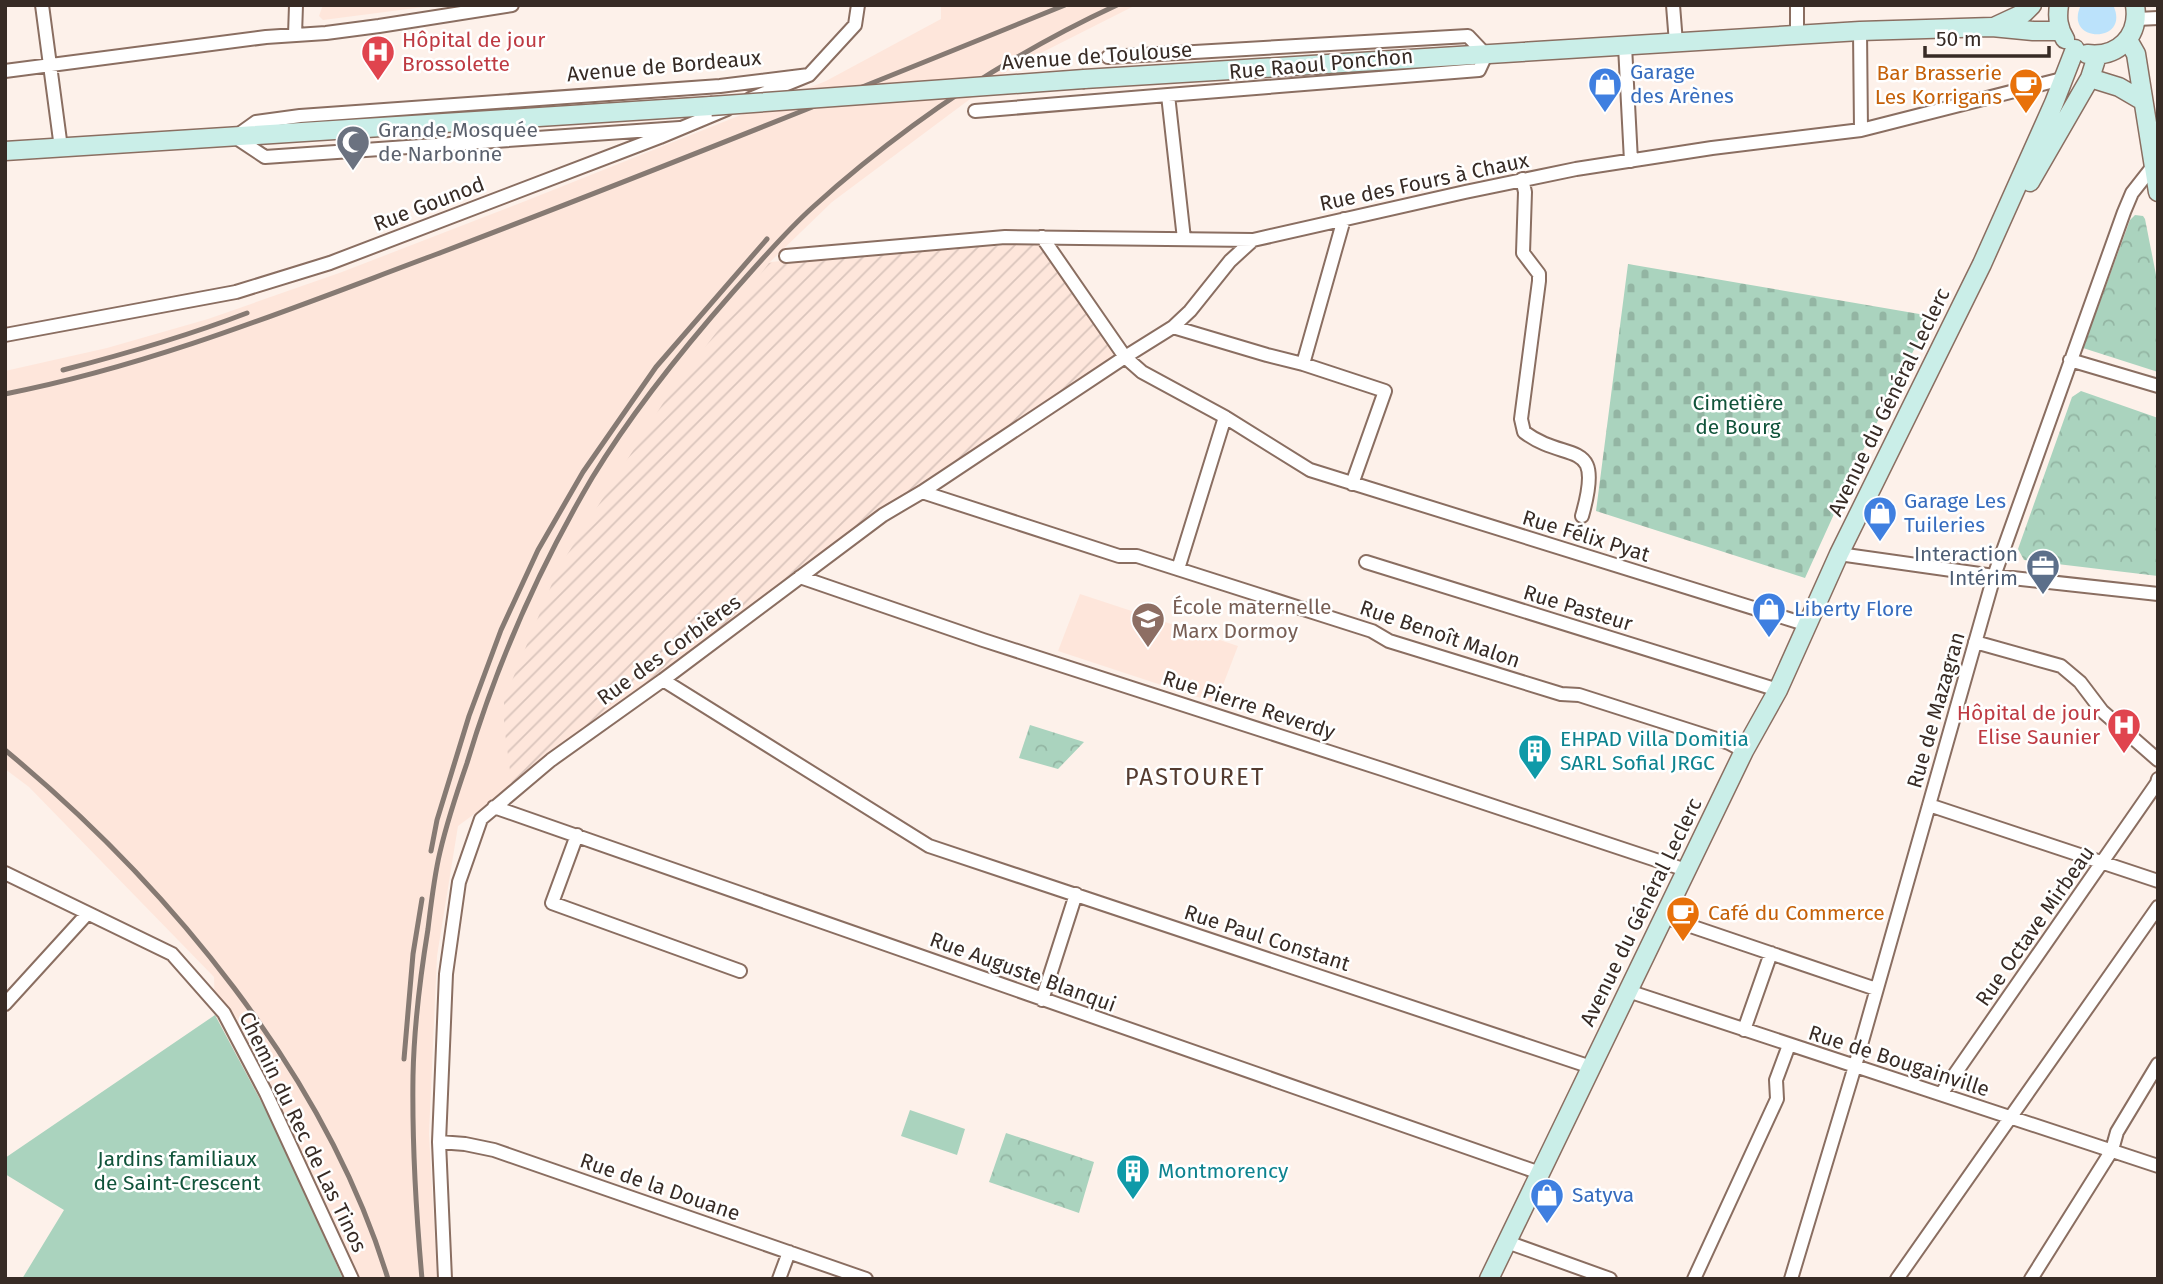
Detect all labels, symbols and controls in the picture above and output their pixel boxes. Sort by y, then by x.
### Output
scale bar [1925,14,2049,58]
text: 50 m [1936,26,1982,52]
place label: Hôpital de jour Brossolette [402,27,545,77]
hospital icon: Hôpital de jour Brossolette [359,33,397,82]
street label: Avenue de Toulouse [1001,36,1193,76]
street label: Rue Raoul Ponchon [1228,43,1414,85]
street label: Avenue de Bordeaux [566,44,763,87]
place label: Garage des Arènes [1630,59,1734,109]
place label: Bar Brasserie Les Korrigans [1875,60,2002,110]
shop icon: Garage des Arènes [1586,65,1624,114]
cafe icon: Bar Brasserie Les Korrigans [2007,66,2045,115]
place label: Grande Mosquée de Narbonne [378,117,538,167]
mosque icon: Grande Mosquée de Narbonne [334,123,372,172]
street label: Rue des Fours à Chaux [1317,147,1532,217]
street label: Rue Gounod [370,171,488,237]
street label: Avenue du Général Leclerc [1822,284,1956,520]
park label: Cimetière de Bourg [1693,390,1784,440]
place label: Garage Les Tuileries [1904,488,2006,538]
shop icon: Garage Les Tuileries [1861,494,1899,543]
street label: Rue Félix Pyat [1519,504,1653,568]
place label: Interaction Intérim [1914,541,2018,591]
office icon: Interaction Intérim [2024,547,2062,596]
street label: Rue Pasteur [1520,579,1636,637]
street label: Rue des Corbières [592,589,746,711]
shop icon: Liberty Flore [1750,590,1788,639]
place label: École maternelle Marx Dormoy [1172,594,1331,644]
street label: Rue Benoît Malon [1356,594,1524,674]
place label: Liberty Flore [1794,596,1913,622]
school or university icon: École maternelle Marx Dormoy [1129,600,1167,649]
street label: Rue de Mazagran [1901,629,1971,791]
street label: Rue Pierre Reverdy [1159,665,1339,745]
place label: Hôpital de jour Elise Saunier [1957,700,2100,750]
hospital icon: Hôpital de jour Elise Saunier [2105,706,2143,755]
place label: EHPAD Villa Domitia SARL Sofial JRGC [1560,726,1749,776]
building icon: EHPAD Villa Domitia SARL Sofial JRGC [1516,732,1554,781]
district label: PASTOURET [1125,763,1265,791]
street label: Avenue du Général Leclerc [1574,794,1708,1030]
street label: Rue Octave Mirbeau [1970,841,2100,1011]
cafe icon: Café du Commerce [1664,894,1702,943]
street label: Rue Paul Constant [1181,899,1354,977]
place label: Café du Commerce [1708,900,1885,926]
street label: Rue Auguste Blanqui [926,926,1120,1018]
street label: Chemin du Rec de Las Tinos [233,1007,373,1257]
street label: Rue de Bougainville [1805,1019,1993,1103]
park label: Jardins familiaux de Saint-Crescent [94,1146,261,1196]
street label: Rue de la Douane [576,1147,744,1227]
building icon: Montmorency [1114,1152,1152,1201]
place label: Montmorency [1158,1158,1289,1184]
shop icon: Satyva [1528,1176,1566,1225]
place label: Satyva [1572,1182,1634,1208]

